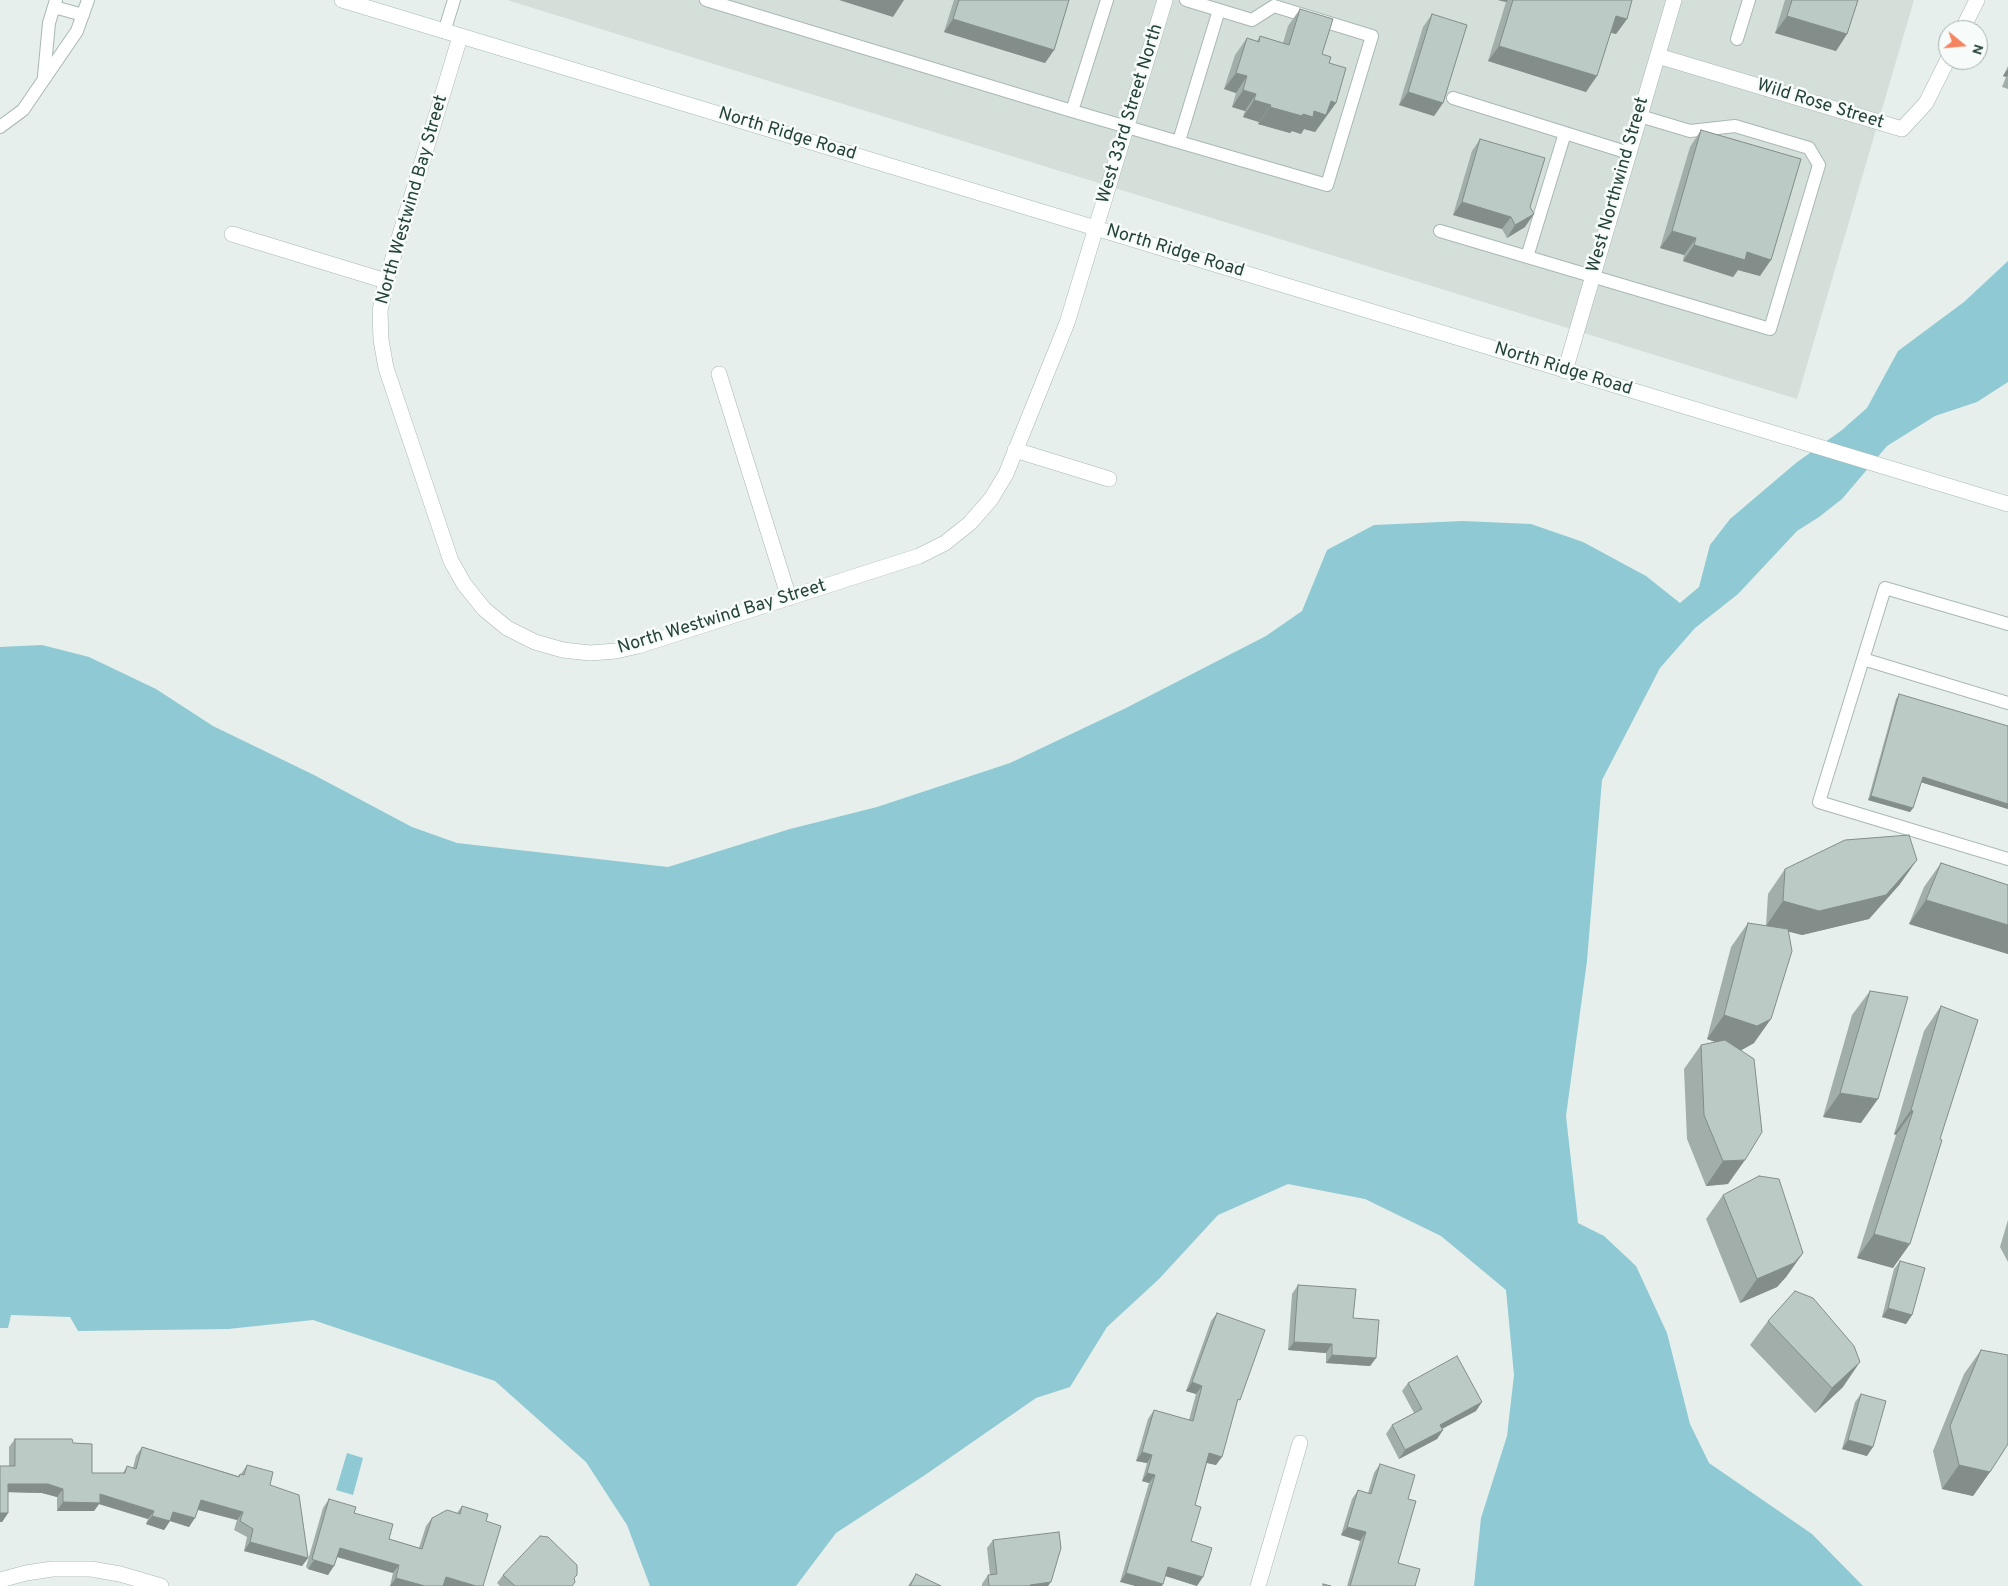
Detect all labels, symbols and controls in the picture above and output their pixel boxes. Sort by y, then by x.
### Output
north arrow [1938,20,1988,70]
street label: West 33rd Street North [1093,22,1169,206]
text: N [1967,42,1986,57]
street label: Wild Rose Street [1754,75,1886,135]
street label: North Westwind Bay Street [373,93,453,307]
street label: West Northwind Street [1584,95,1654,275]
street label: North Ridge Road [715,104,859,166]
street label: North Ridge Road [1103,221,1247,283]
street label: North Ridge Road [1491,339,1635,401]
street label: North Westwind Bay Street [615,576,829,660]

